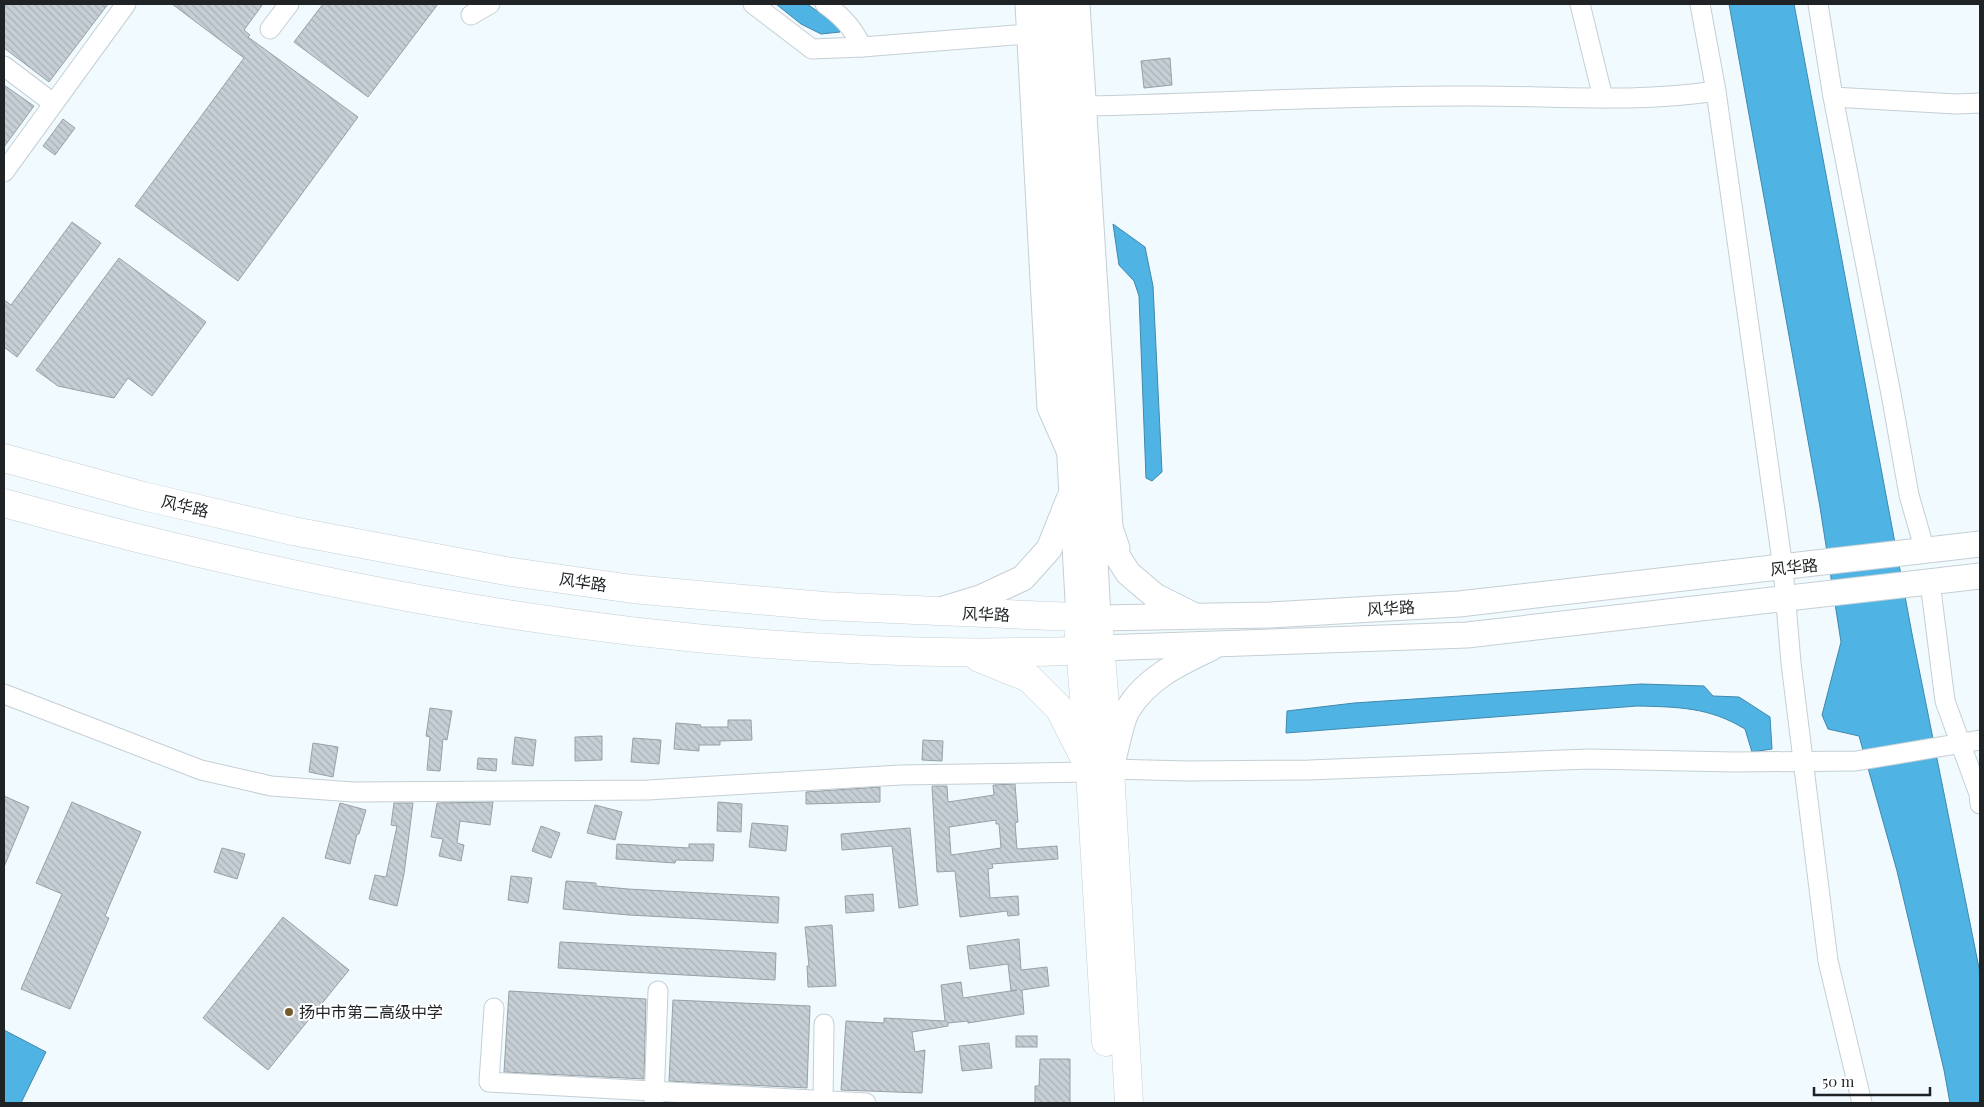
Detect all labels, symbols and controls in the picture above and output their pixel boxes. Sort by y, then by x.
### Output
street label: 风华路 [159,490,211,521]
street label: 风华路 [1769,554,1819,579]
street label: 风华路 [558,568,608,595]
street label: 风华路 [1366,596,1415,619]
street label: 风华路 [962,602,1010,625]
place label: 扬中市第二高级中学 [299,1001,443,1022]
marker: 扬中市第二高级中学 [283,1006,295,1018]
scale bar [1814,1064,1930,1096]
text: 50 m [1822,1071,1855,1091]

